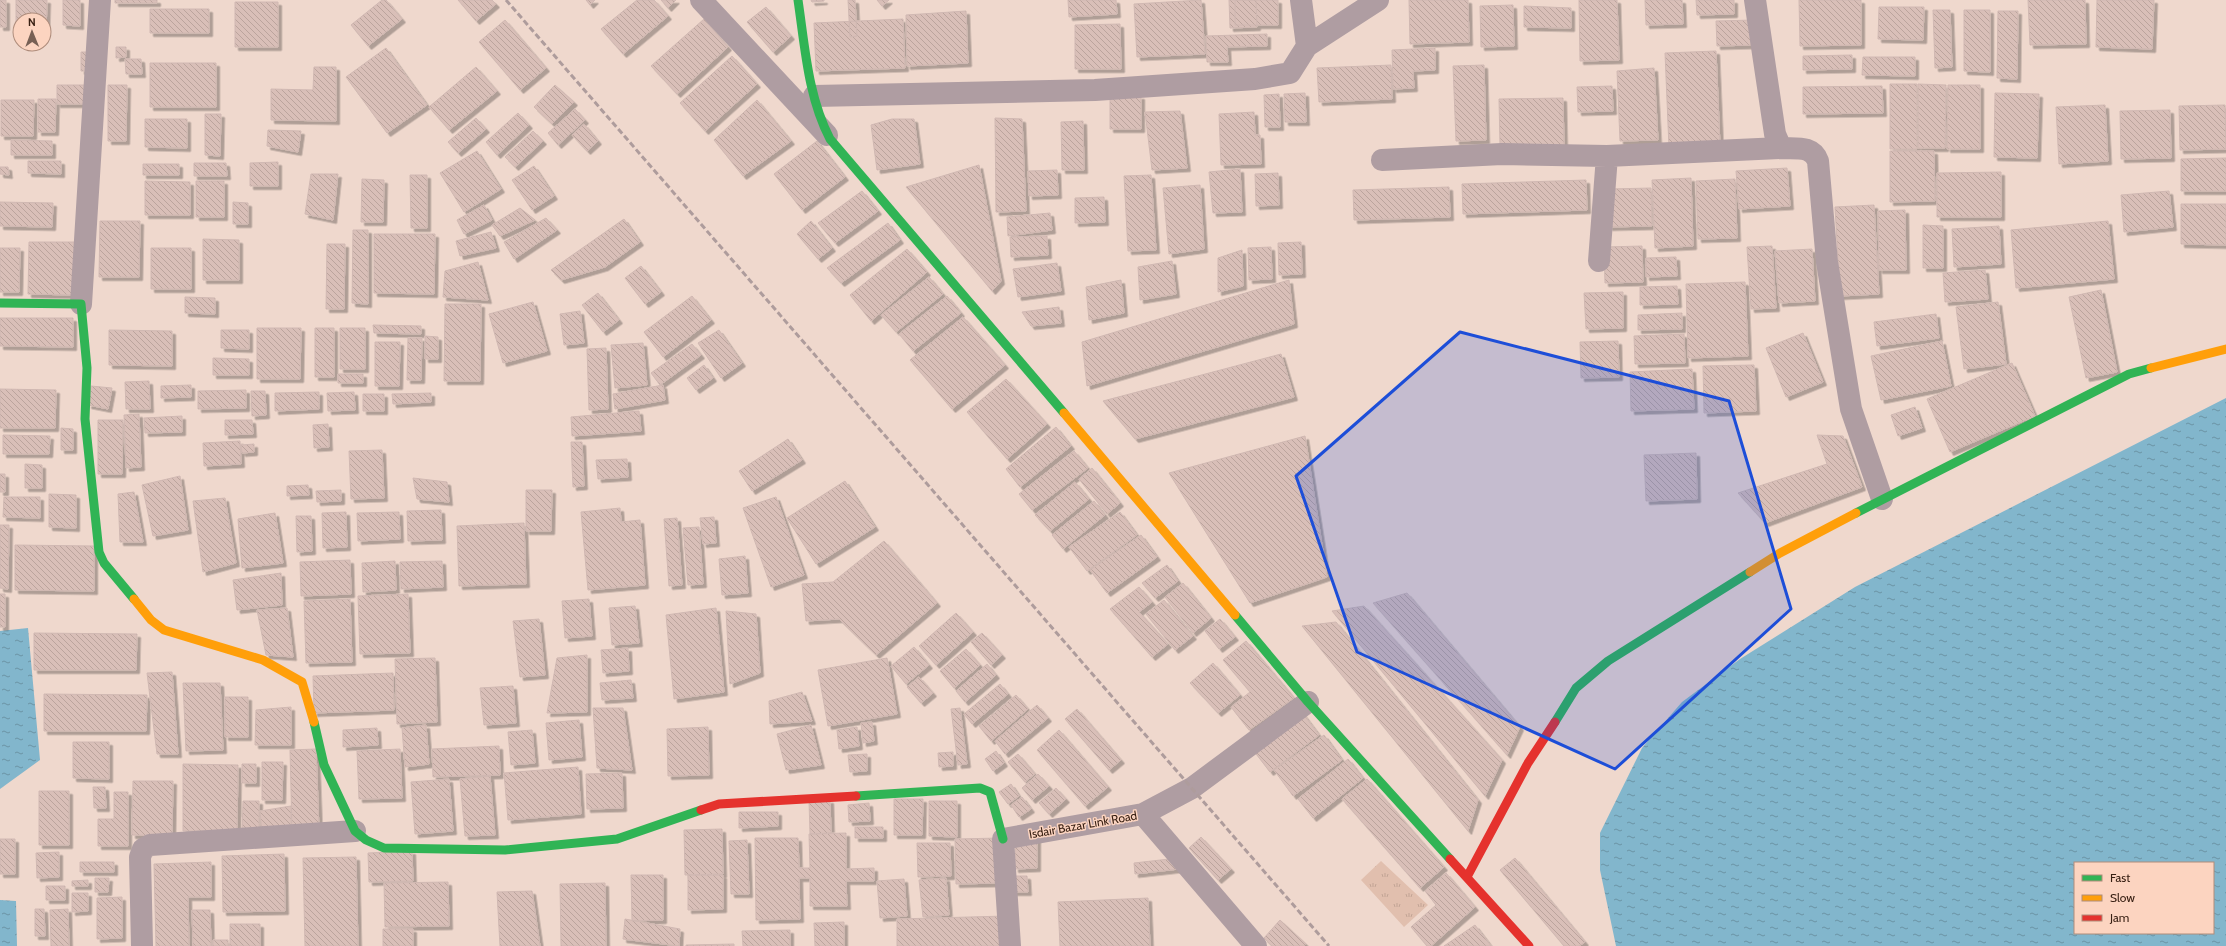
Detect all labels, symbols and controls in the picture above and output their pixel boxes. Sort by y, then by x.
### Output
north arrow [12,12,52,52]
text: N [28,15,36,29]
street label: Isdair Bazar Link Road [1028,808,1138,841]
legend [2074,862,2214,934]
text: Fast [2110,870,2130,885]
text: Slow [2110,890,2135,905]
text: Jam [2109,910,2129,925]

